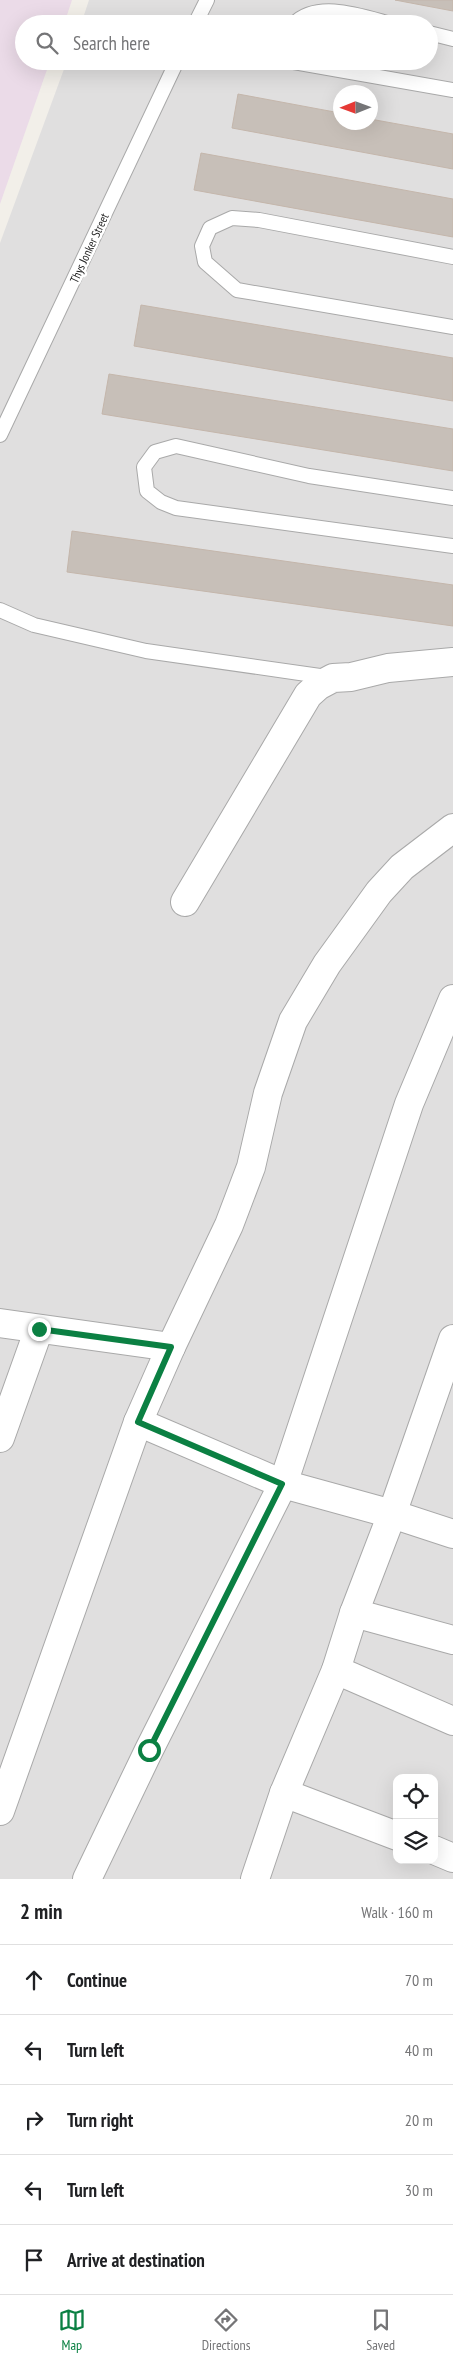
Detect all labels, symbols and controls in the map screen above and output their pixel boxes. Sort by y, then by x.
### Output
search box [15,15,438,70]
icon: search [33,29,61,57]
text: Search here [73,31,150,55]
north arrow [333,85,378,130]
street label: Thys Jonker Street [66,210,112,285]
route end [28,1318,51,1341]
route start [138,1739,161,1762]
map controls [393,1774,438,1864]
button: locate [393,1774,438,1819]
button: layers [393,1819,438,1864]
text: 2 min [20,1898,62,1925]
text: Walk · 160 m [361,1902,433,1922]
icon: ahead [20,1966,48,1994]
text: Continue [67,1968,127,1992]
text: 70 m [405,1970,433,1990]
icon: left [20,2036,48,2064]
text: Turn left [67,2038,124,2062]
text: 40 m [405,2040,433,2060]
icon: right [20,2106,48,2134]
text: Turn right [67,2108,133,2132]
text: 20 m [405,2110,433,2130]
icon: left [20,2176,48,2204]
text: Turn left [67,2178,124,2202]
text: 30 m [405,2180,433,2200]
icon: arrive [20,2246,48,2274]
text: Arrive at destination [67,2248,205,2272]
tab: Map [58,2306,86,2354]
tab: Directions [202,2306,250,2354]
tab: Saved [366,2306,395,2354]

